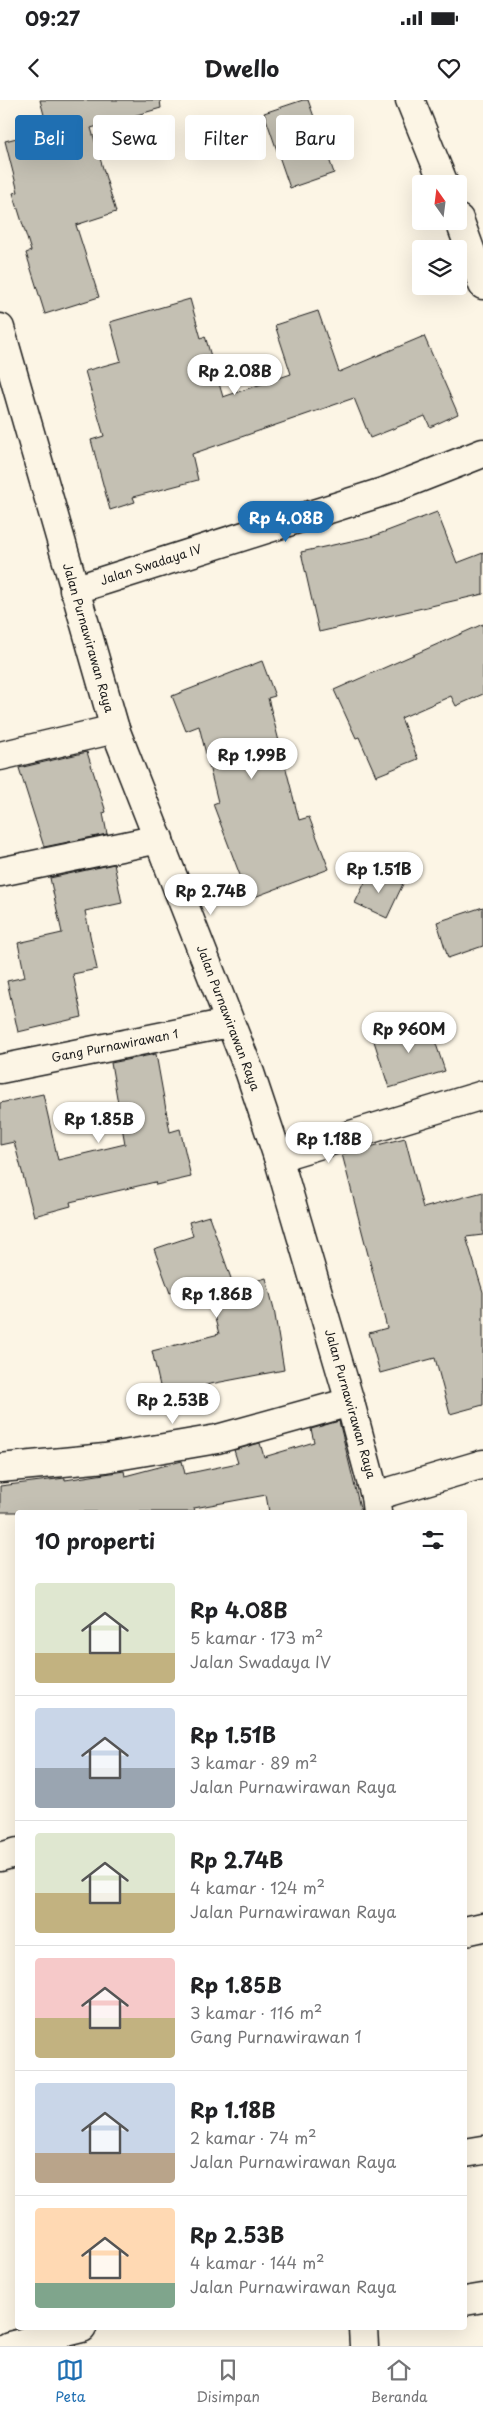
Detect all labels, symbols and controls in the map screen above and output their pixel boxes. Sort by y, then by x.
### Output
text: 09:27 [25,4,80,32]
text: Dwello [204,51,279,84]
icon: back [20,54,48,82]
icon: heart [435,54,463,82]
chip: Beli [15,115,83,160]
chip: Sewa [93,115,175,160]
chip: Filter [185,115,266,160]
chip: Baru [276,115,354,160]
north arrow [412,175,468,230]
map controls [412,175,467,295]
button: layers [412,240,467,295]
pin: Rp 2.08B [183,354,287,396]
text: Rp 2.08B [198,358,272,382]
pin: Rp 4.08B [234,500,338,543]
text: Rp 4.08B [249,505,323,529]
street label: Jalan Swadaya IV [98,539,204,589]
street label: Jalan Purnawirawan Raya [59,561,119,715]
pin: Rp 1.99B [200,738,304,780]
text: Rp 1.99B [218,742,286,766]
pin: Rp 1.51B [327,852,431,894]
text: Rp 1.51B [346,856,412,880]
pin: Rp 2.74B [159,874,263,916]
text: Rp 2.74B [175,878,247,902]
street label: Jalan Purnawirawan Raya [193,942,265,1094]
pin: Rp 960M [363,1012,455,1054]
text: Rp 960M [373,1016,445,1040]
street label: Gang Purnawirawan 1 [50,1024,180,1066]
pin: Rp 1.85B [47,1102,151,1144]
text: Rp 1.85B [64,1106,134,1130]
pin: Rp 1.18B [277,1122,381,1164]
text: Rp 1.18B [296,1126,362,1150]
pin: Rp 1.86B [165,1276,269,1319]
text: Rp 1.86B [182,1281,252,1305]
street label: Jalan Purnawirawan Raya [321,1327,381,1481]
pin: Rp 2.53B [121,1382,225,1425]
text: Rp 2.53B [137,1387,209,1411]
text: 10 properti [35,1524,155,1556]
icon: filters [419,1526,447,1554]
text: Rp 4.08B [190,1593,288,1625]
icon: home [75,1603,135,1663]
text: 5 kamar · 173 m² [190,1625,323,1649]
text: Jalan Swadaya IV [190,1649,331,1673]
text: Rp 1.51B [190,1718,276,1750]
icon: home [75,1728,135,1788]
text: 3 kamar · 89 m² [190,1750,317,1774]
text: Jalan Purnawirawan Raya [190,1774,396,1798]
text: Rp 2.74B [190,1843,283,1875]
icon: home [75,1853,135,1913]
text: 4 kamar · 124 m² [190,1875,325,1899]
text: Jalan Purnawirawan Raya [190,1899,396,1923]
text: Rp 1.85B [190,1968,282,2000]
icon: home [75,1978,135,2038]
text: 3 kamar · 116 m² [190,2000,322,2024]
text: Gang Purnawirawan 1 [190,2024,362,2048]
text: Rp 1.18B [190,2093,276,2125]
icon: home [75,2103,135,2163]
text: 2 kamar · 74 m² [190,2125,316,2149]
text: Jalan Purnawirawan Raya [190,2149,396,2173]
text: Rp 2.53B [190,2218,284,2250]
icon: home [75,2228,135,2288]
text: 4 kamar · 144 m² [190,2250,325,2274]
text: Jalan Purnawirawan Raya [190,2274,396,2298]
tab: Peta [55,2356,85,2407]
tab: Disimpan [196,2356,260,2407]
tab: Beranda [371,2356,428,2407]

